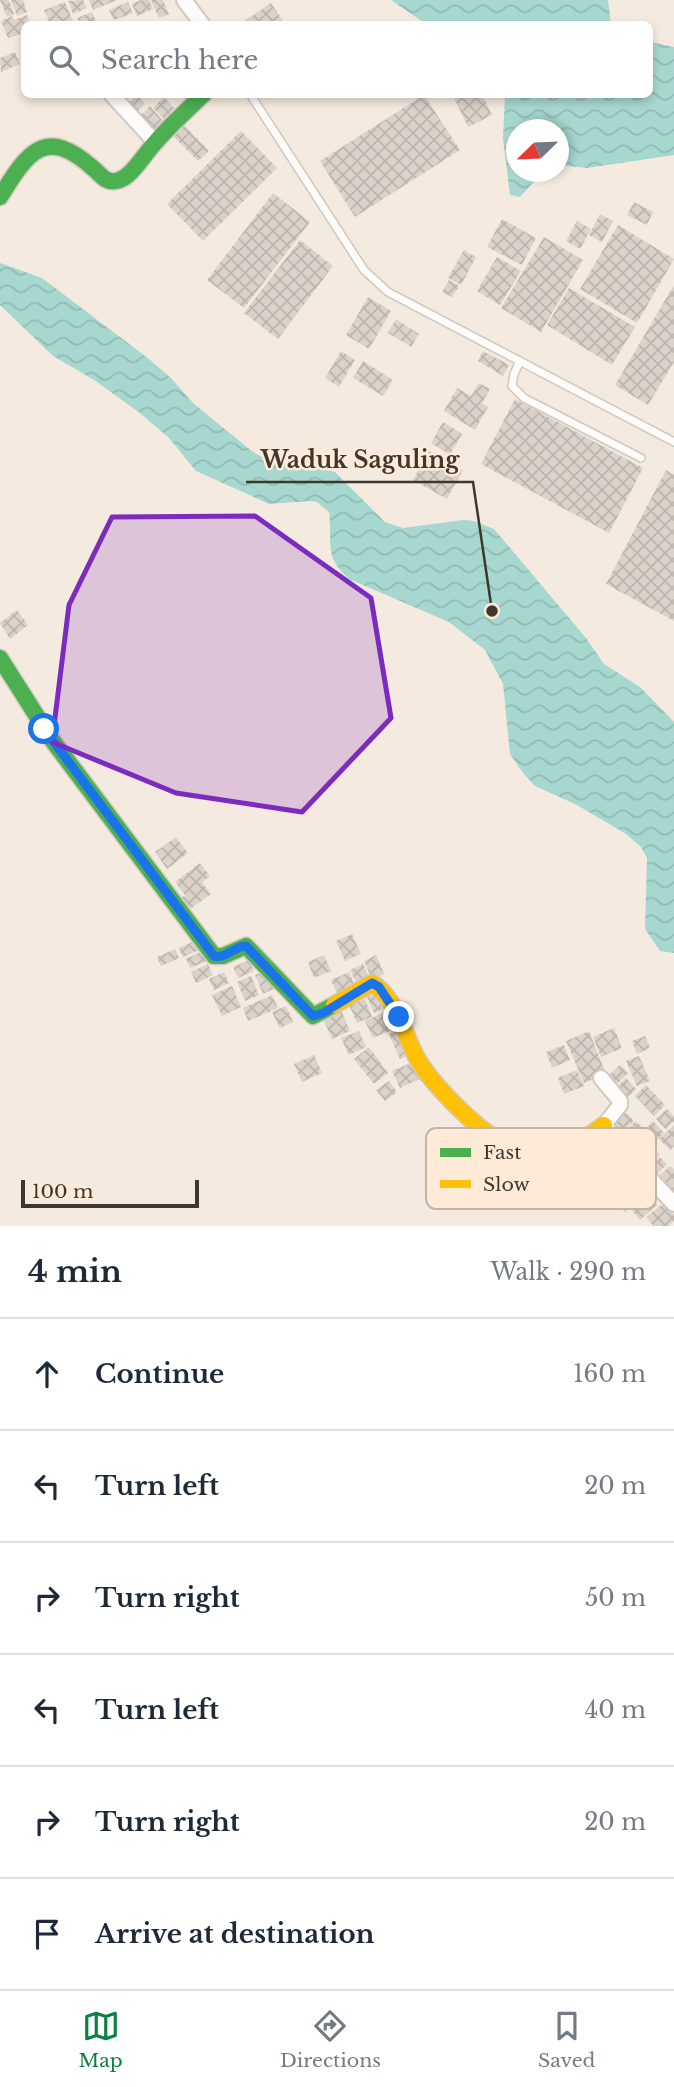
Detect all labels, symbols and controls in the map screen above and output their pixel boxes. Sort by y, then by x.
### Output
search box [21,21,653,98]
icon: search [45,41,83,79]
text: Search here [101,44,258,76]
north arrow [506,119,569,182]
callout: Waduk Saguling [246,438,473,482]
text: Waduk Saguling [260,446,460,474]
route start [28,713,59,744]
route end [383,1001,414,1032]
legend [426,1128,656,1209]
text: Fast [483,1141,522,1164]
text: Slow [483,1173,530,1196]
scale bar [21,1177,200,1209]
text: 100 m [32,1180,93,1203]
text: 4 min [28,1253,122,1290]
text: Walk · 290 m [490,1258,646,1286]
icon: ahead [28,1355,66,1393]
text: Continue [95,1358,224,1390]
text: 160 m [573,1360,646,1388]
icon: left [28,1467,66,1505]
text: Turn left [95,1470,219,1502]
text: 20 m [584,1472,646,1500]
icon: right [28,1579,66,1617]
text: Turn right [95,1582,240,1614]
text: 50 m [585,1584,646,1612]
icon: left [28,1691,66,1729]
text: Turn left [95,1694,219,1726]
text: 40 m [585,1696,646,1724]
icon: right [28,1803,66,1841]
text: Turn right [95,1806,240,1838]
text: 20 m [584,1808,646,1836]
icon: arrive [28,1915,66,1953]
text: Arrive at destination [95,1918,375,1950]
tab: Map [79,2007,123,2072]
tab: Directions [280,2007,381,2072]
tab: Saved [538,2007,595,2072]

